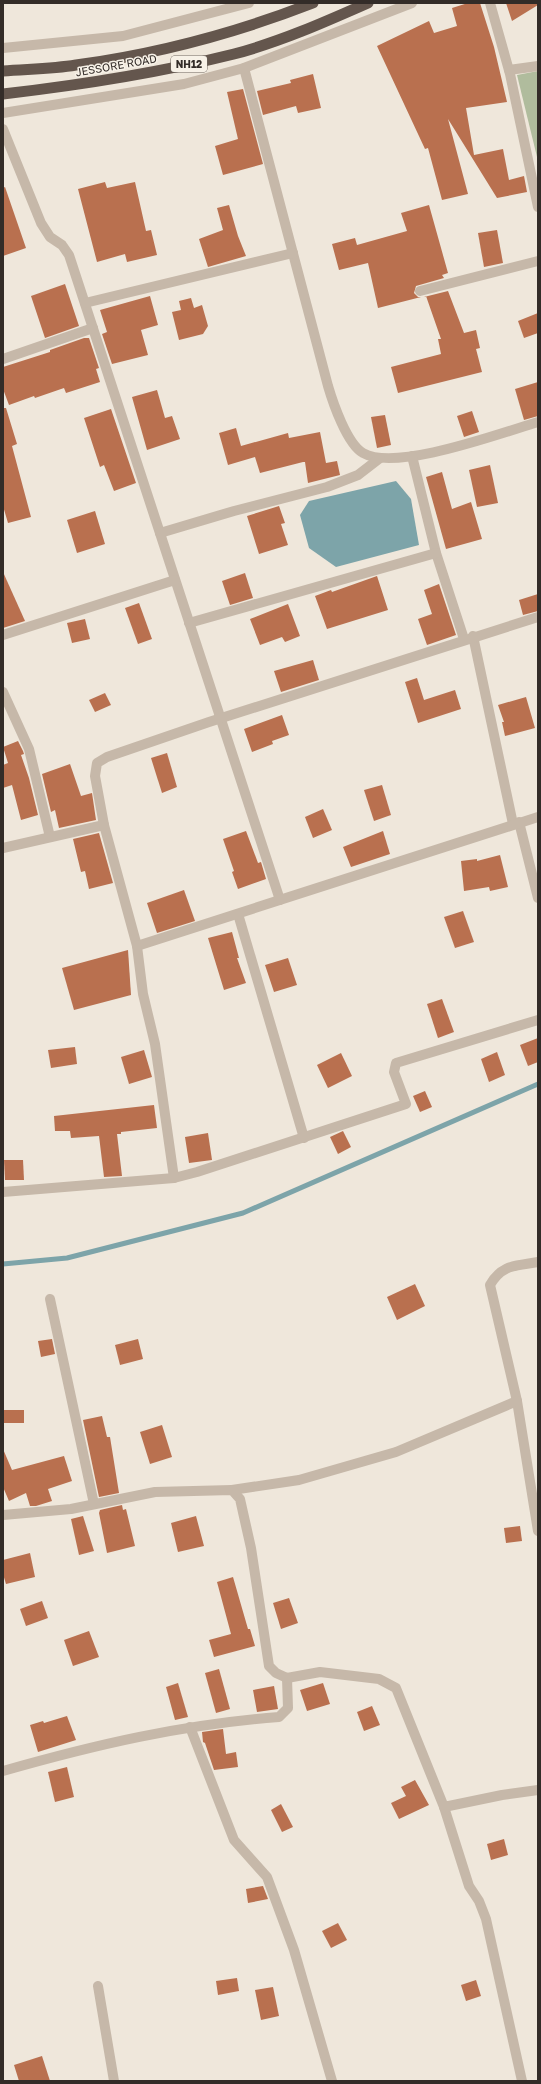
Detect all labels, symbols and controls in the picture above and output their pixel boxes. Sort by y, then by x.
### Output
street label: JESSORE ROAD [74,51,158,79]
road number: NH12 [171,56,207,72]

